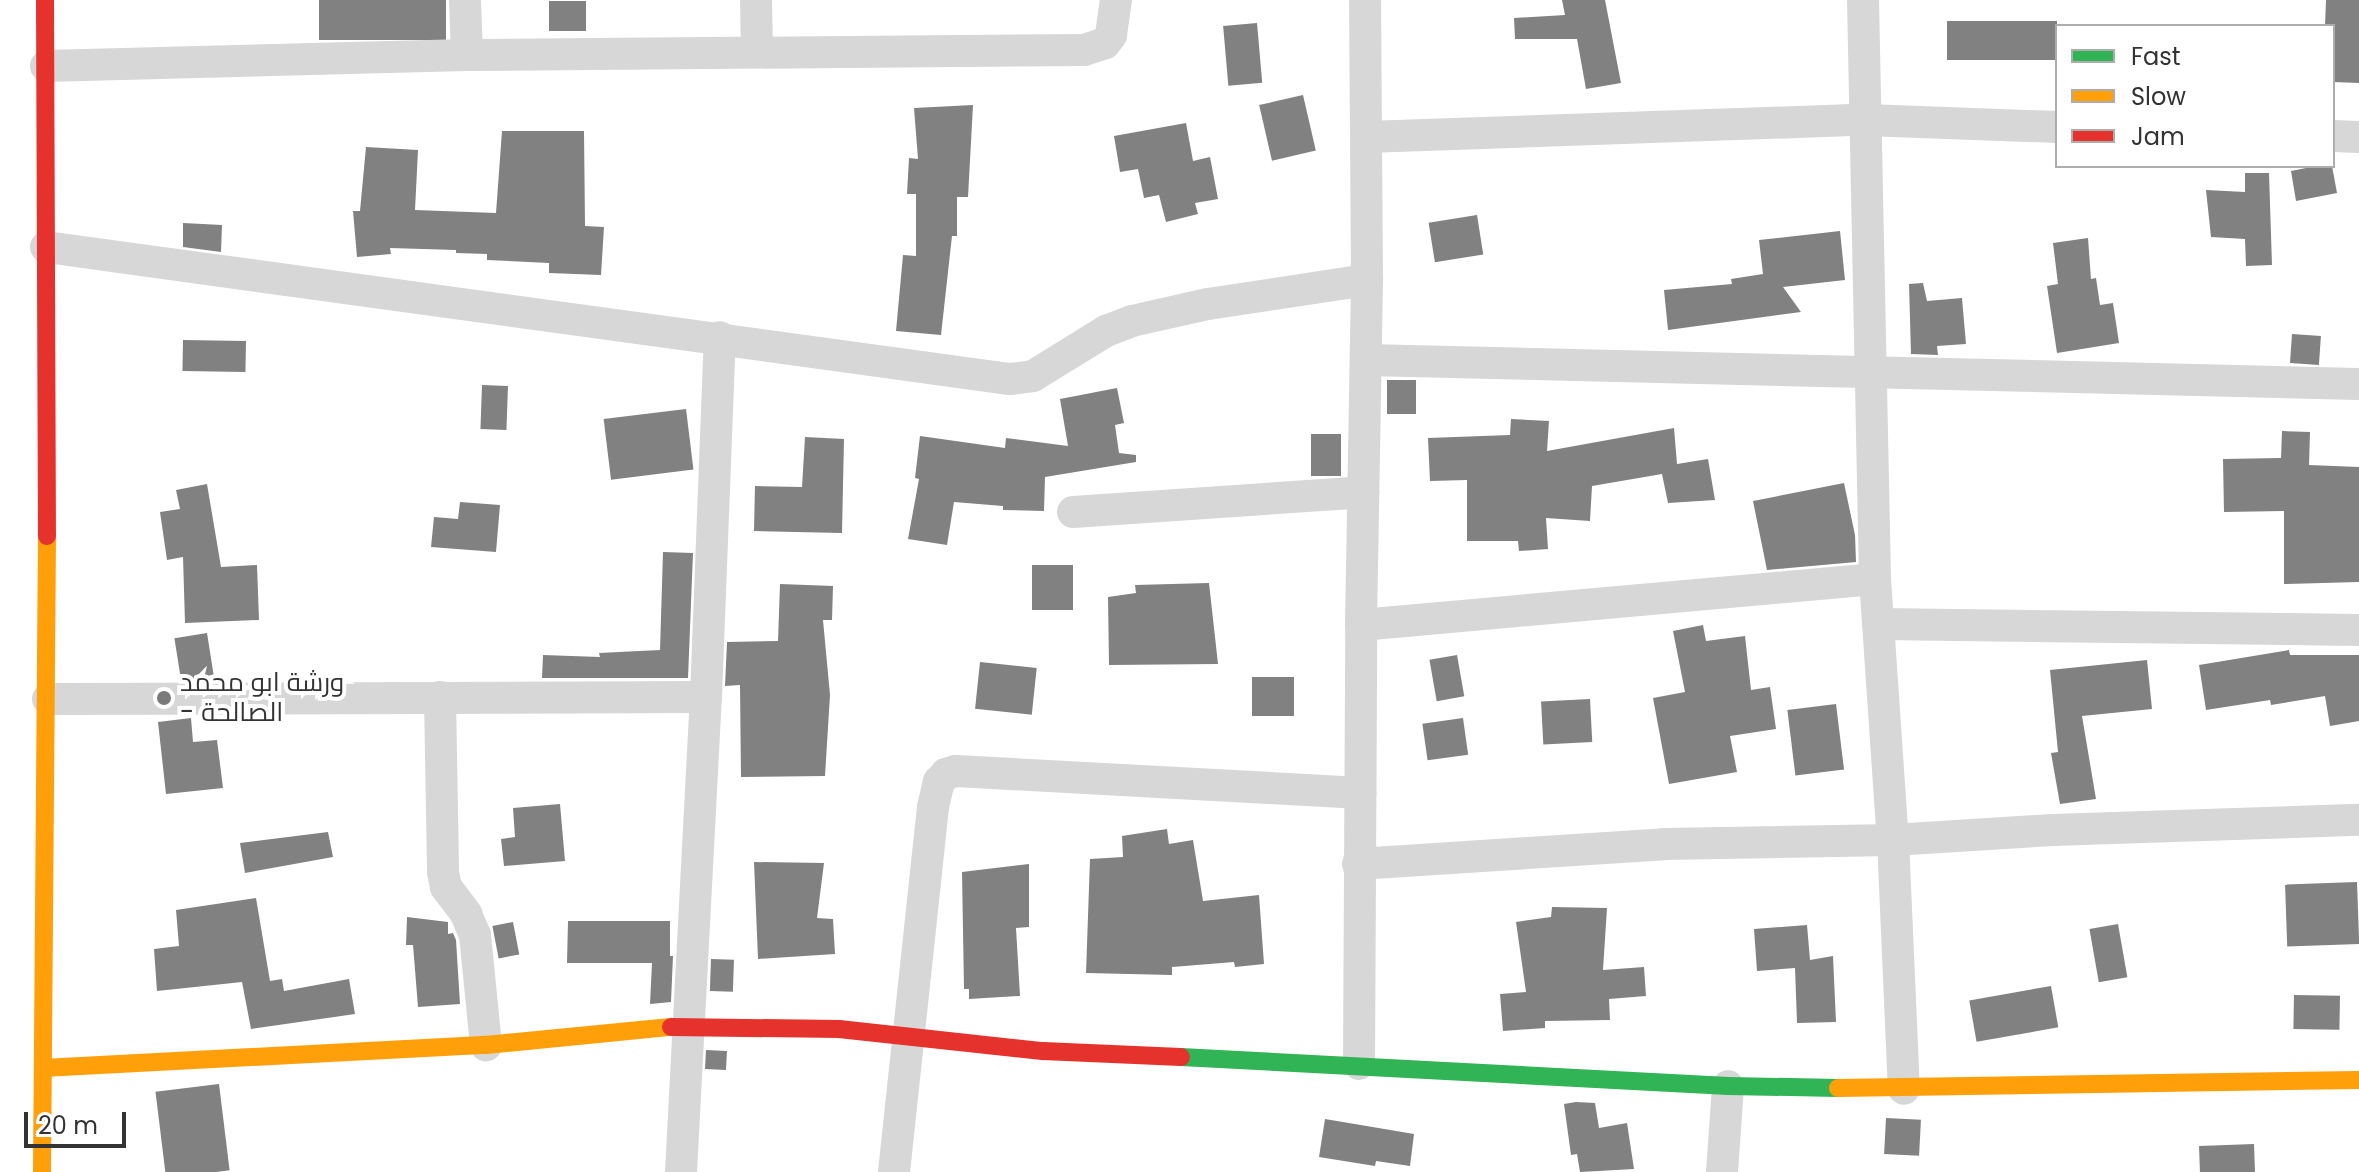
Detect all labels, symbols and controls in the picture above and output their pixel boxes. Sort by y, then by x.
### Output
legend [2055,24,2335,168]
text: Fast [2131,40,2181,73]
text: Slow [2131,80,2186,113]
text: Jam [2131,120,2185,153]
place label: ورشة ابو محمد - الصالحة [180,667,344,728]
marker: ورشة ابو محمد - الصالحة [155,689,173,707]
scale bar [28,1096,130,1146]
text: 20 m [38,1109,98,1142]

